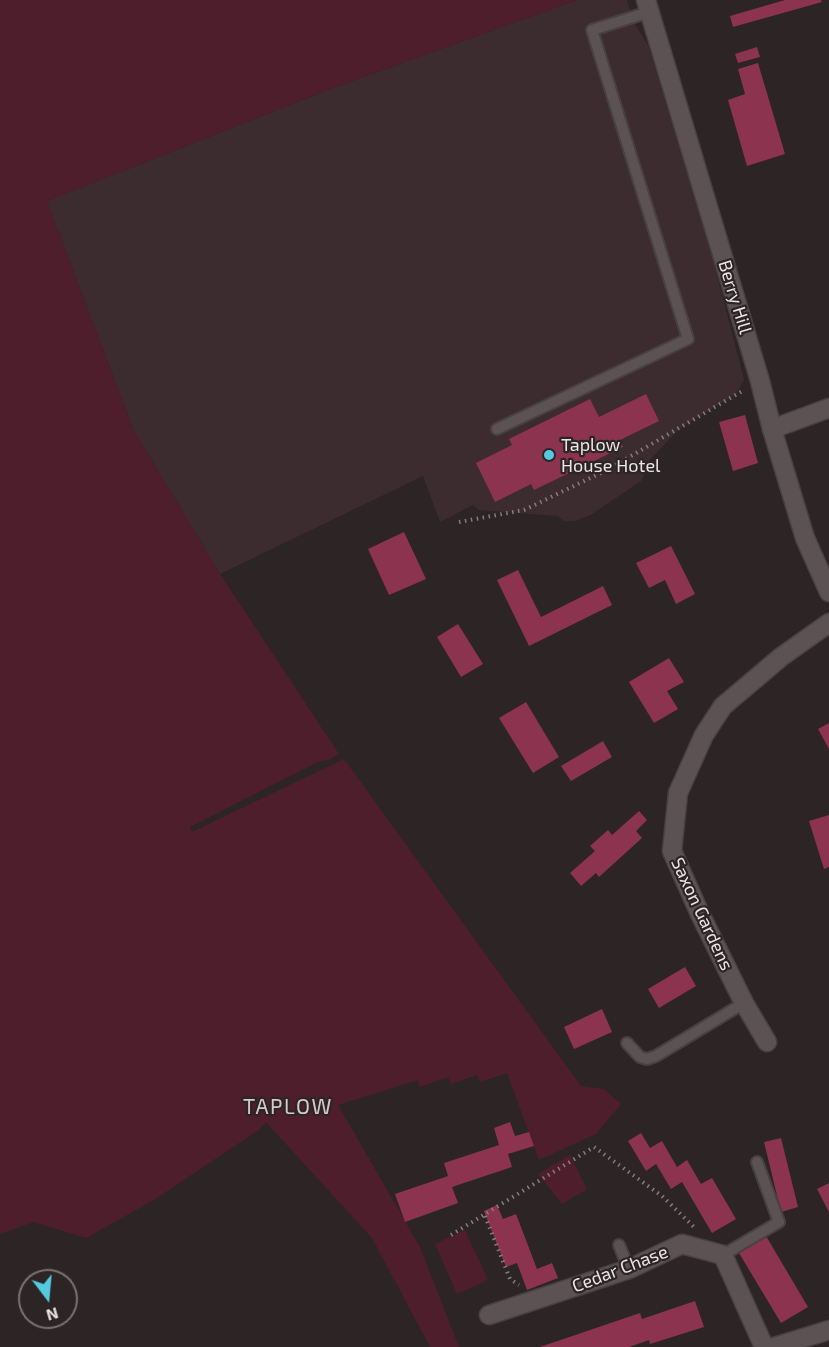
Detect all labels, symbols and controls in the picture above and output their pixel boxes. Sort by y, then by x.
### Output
street label: Berry Hill [714,258,756,336]
place label: Taplow House Hotel [561,434,660,476]
marker: Taplow House Hotel [542,448,556,462]
street label: Saxon Gardens [666,854,738,974]
district label: TAPLOW [243,1094,333,1120]
street label: Cedar Chase [569,1241,671,1297]
north arrow [18,1269,78,1329]
text: N [44,1304,61,1326]

